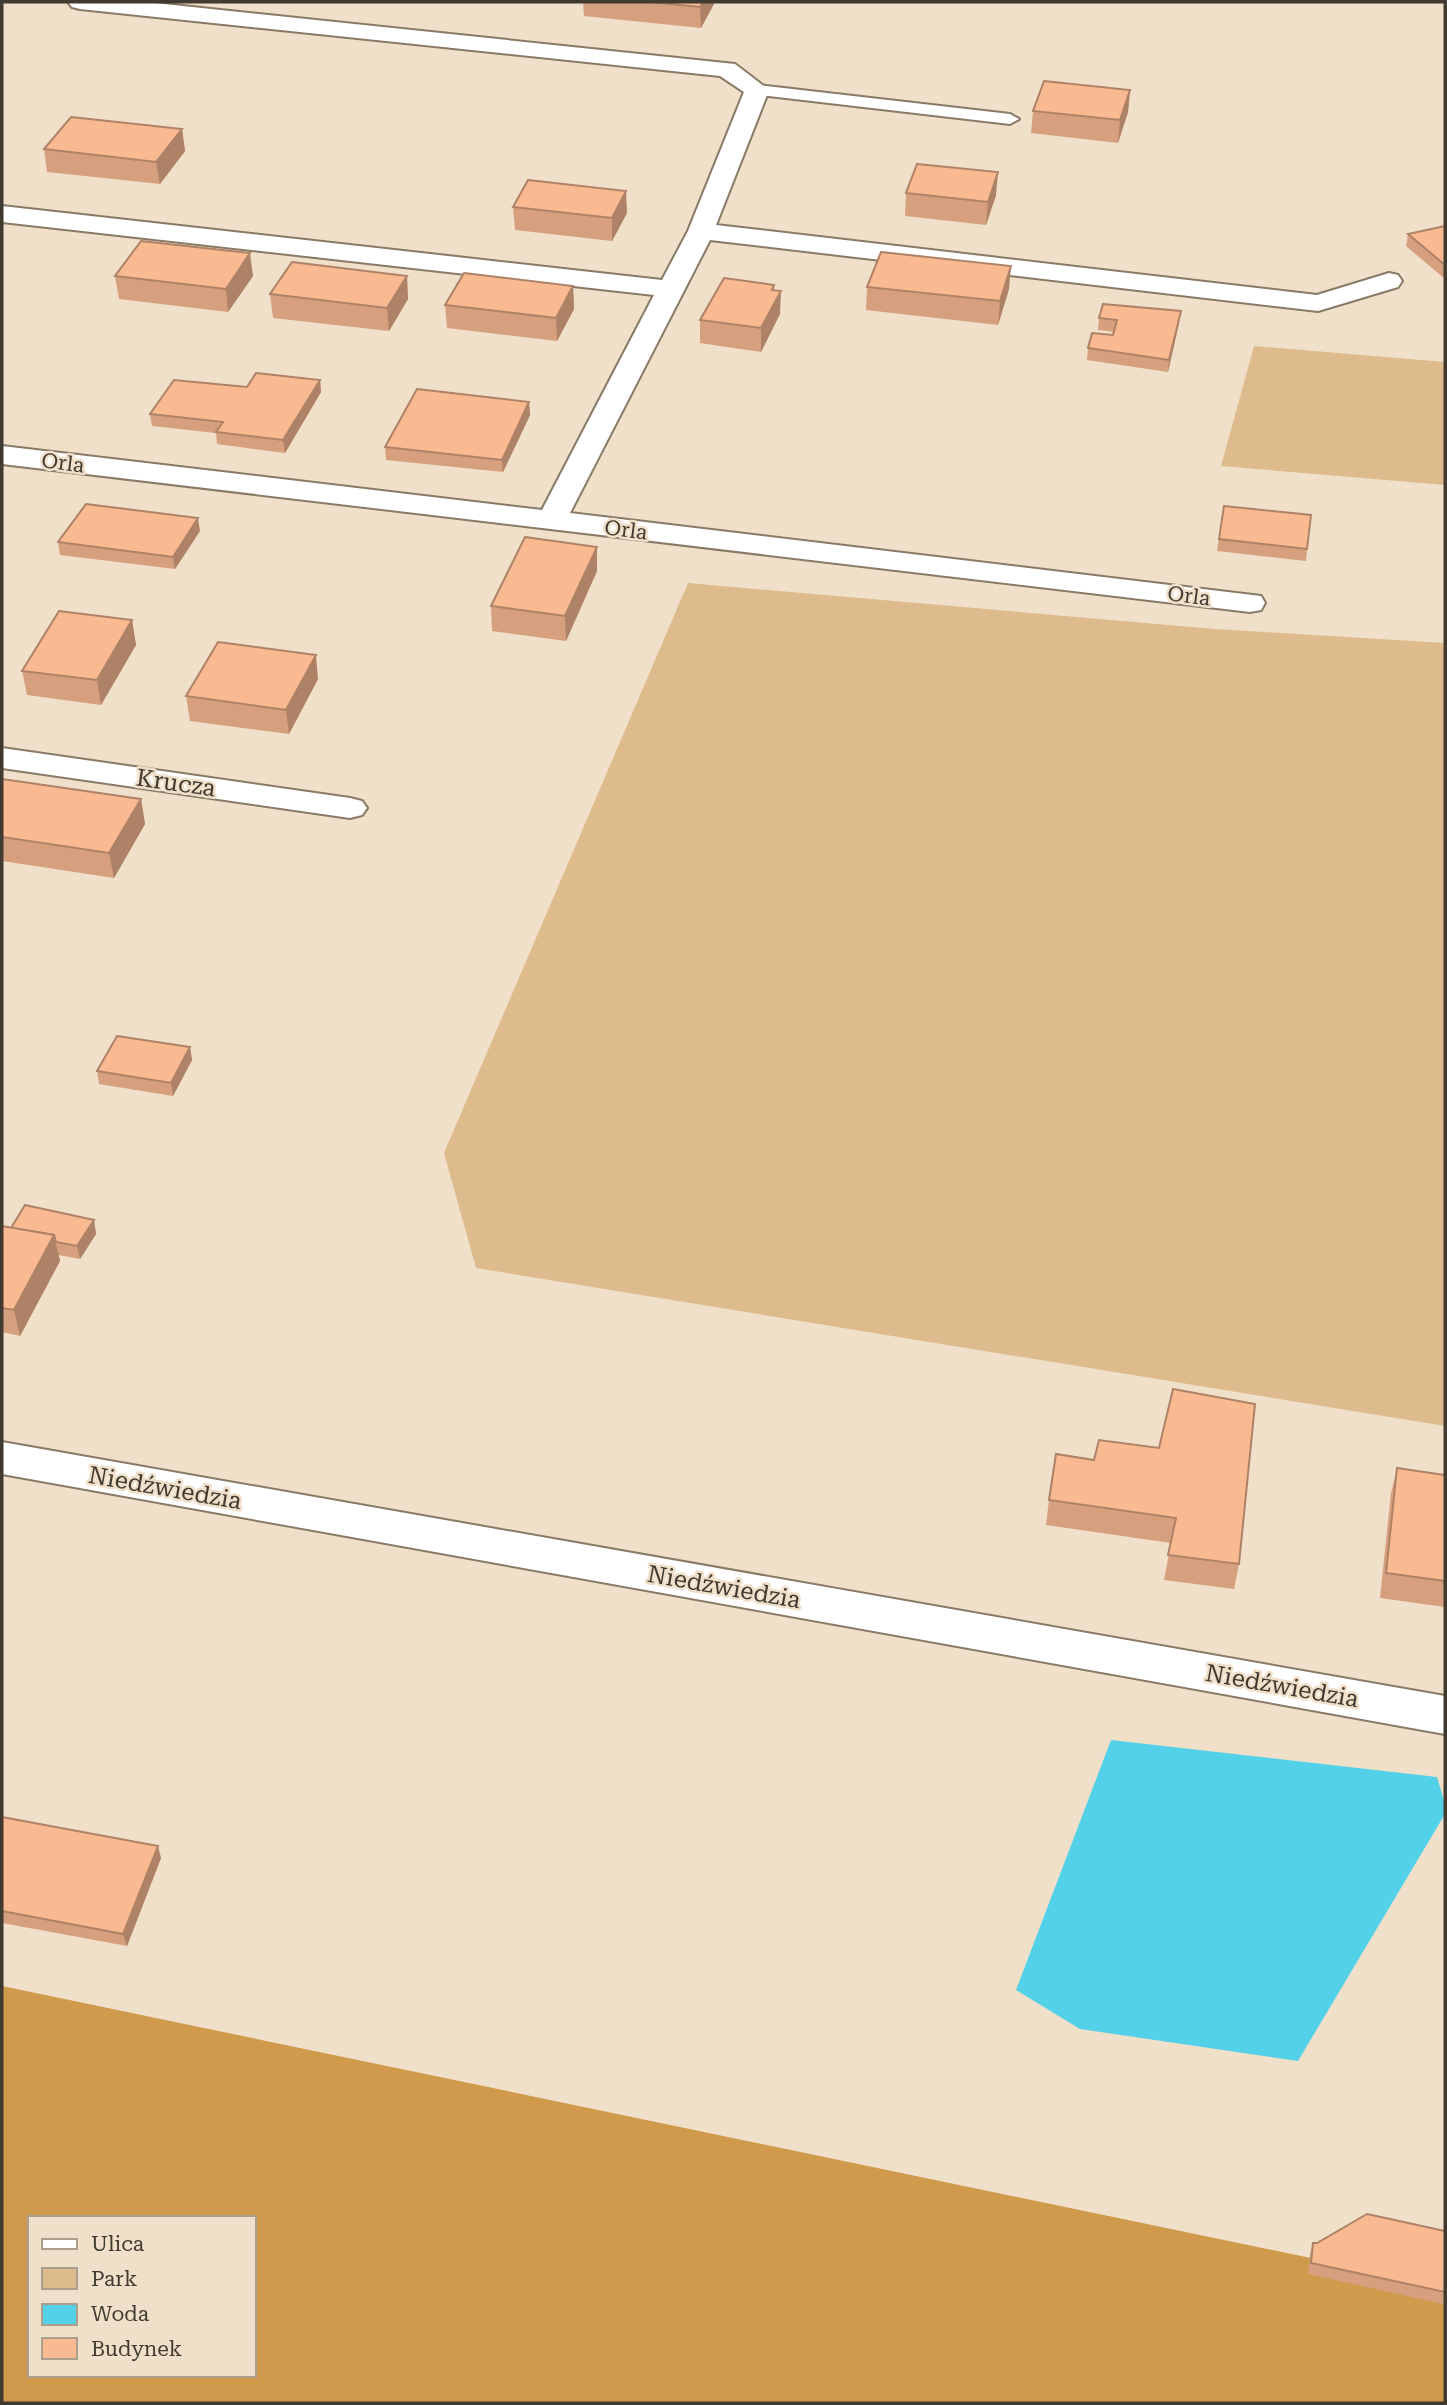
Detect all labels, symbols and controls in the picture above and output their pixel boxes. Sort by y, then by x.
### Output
street label: Orla [40,448,86,478]
street label: Orla [603,515,649,545]
street label: Orla [1166,581,1212,611]
street label: Krucza [134,764,218,802]
street label: Niedźwiedzia [86,1461,244,1515]
street label: Niedźwiedzia [645,1560,803,1614]
street label: Niedźwiedzia [1203,1659,1361,1713]
legend [28,2216,256,2377]
text: Ulica [91,2232,145,2256]
text: Park [91,2267,137,2291]
text: Woda [91,2302,150,2326]
text: Budynek [91,2337,182,2361]

